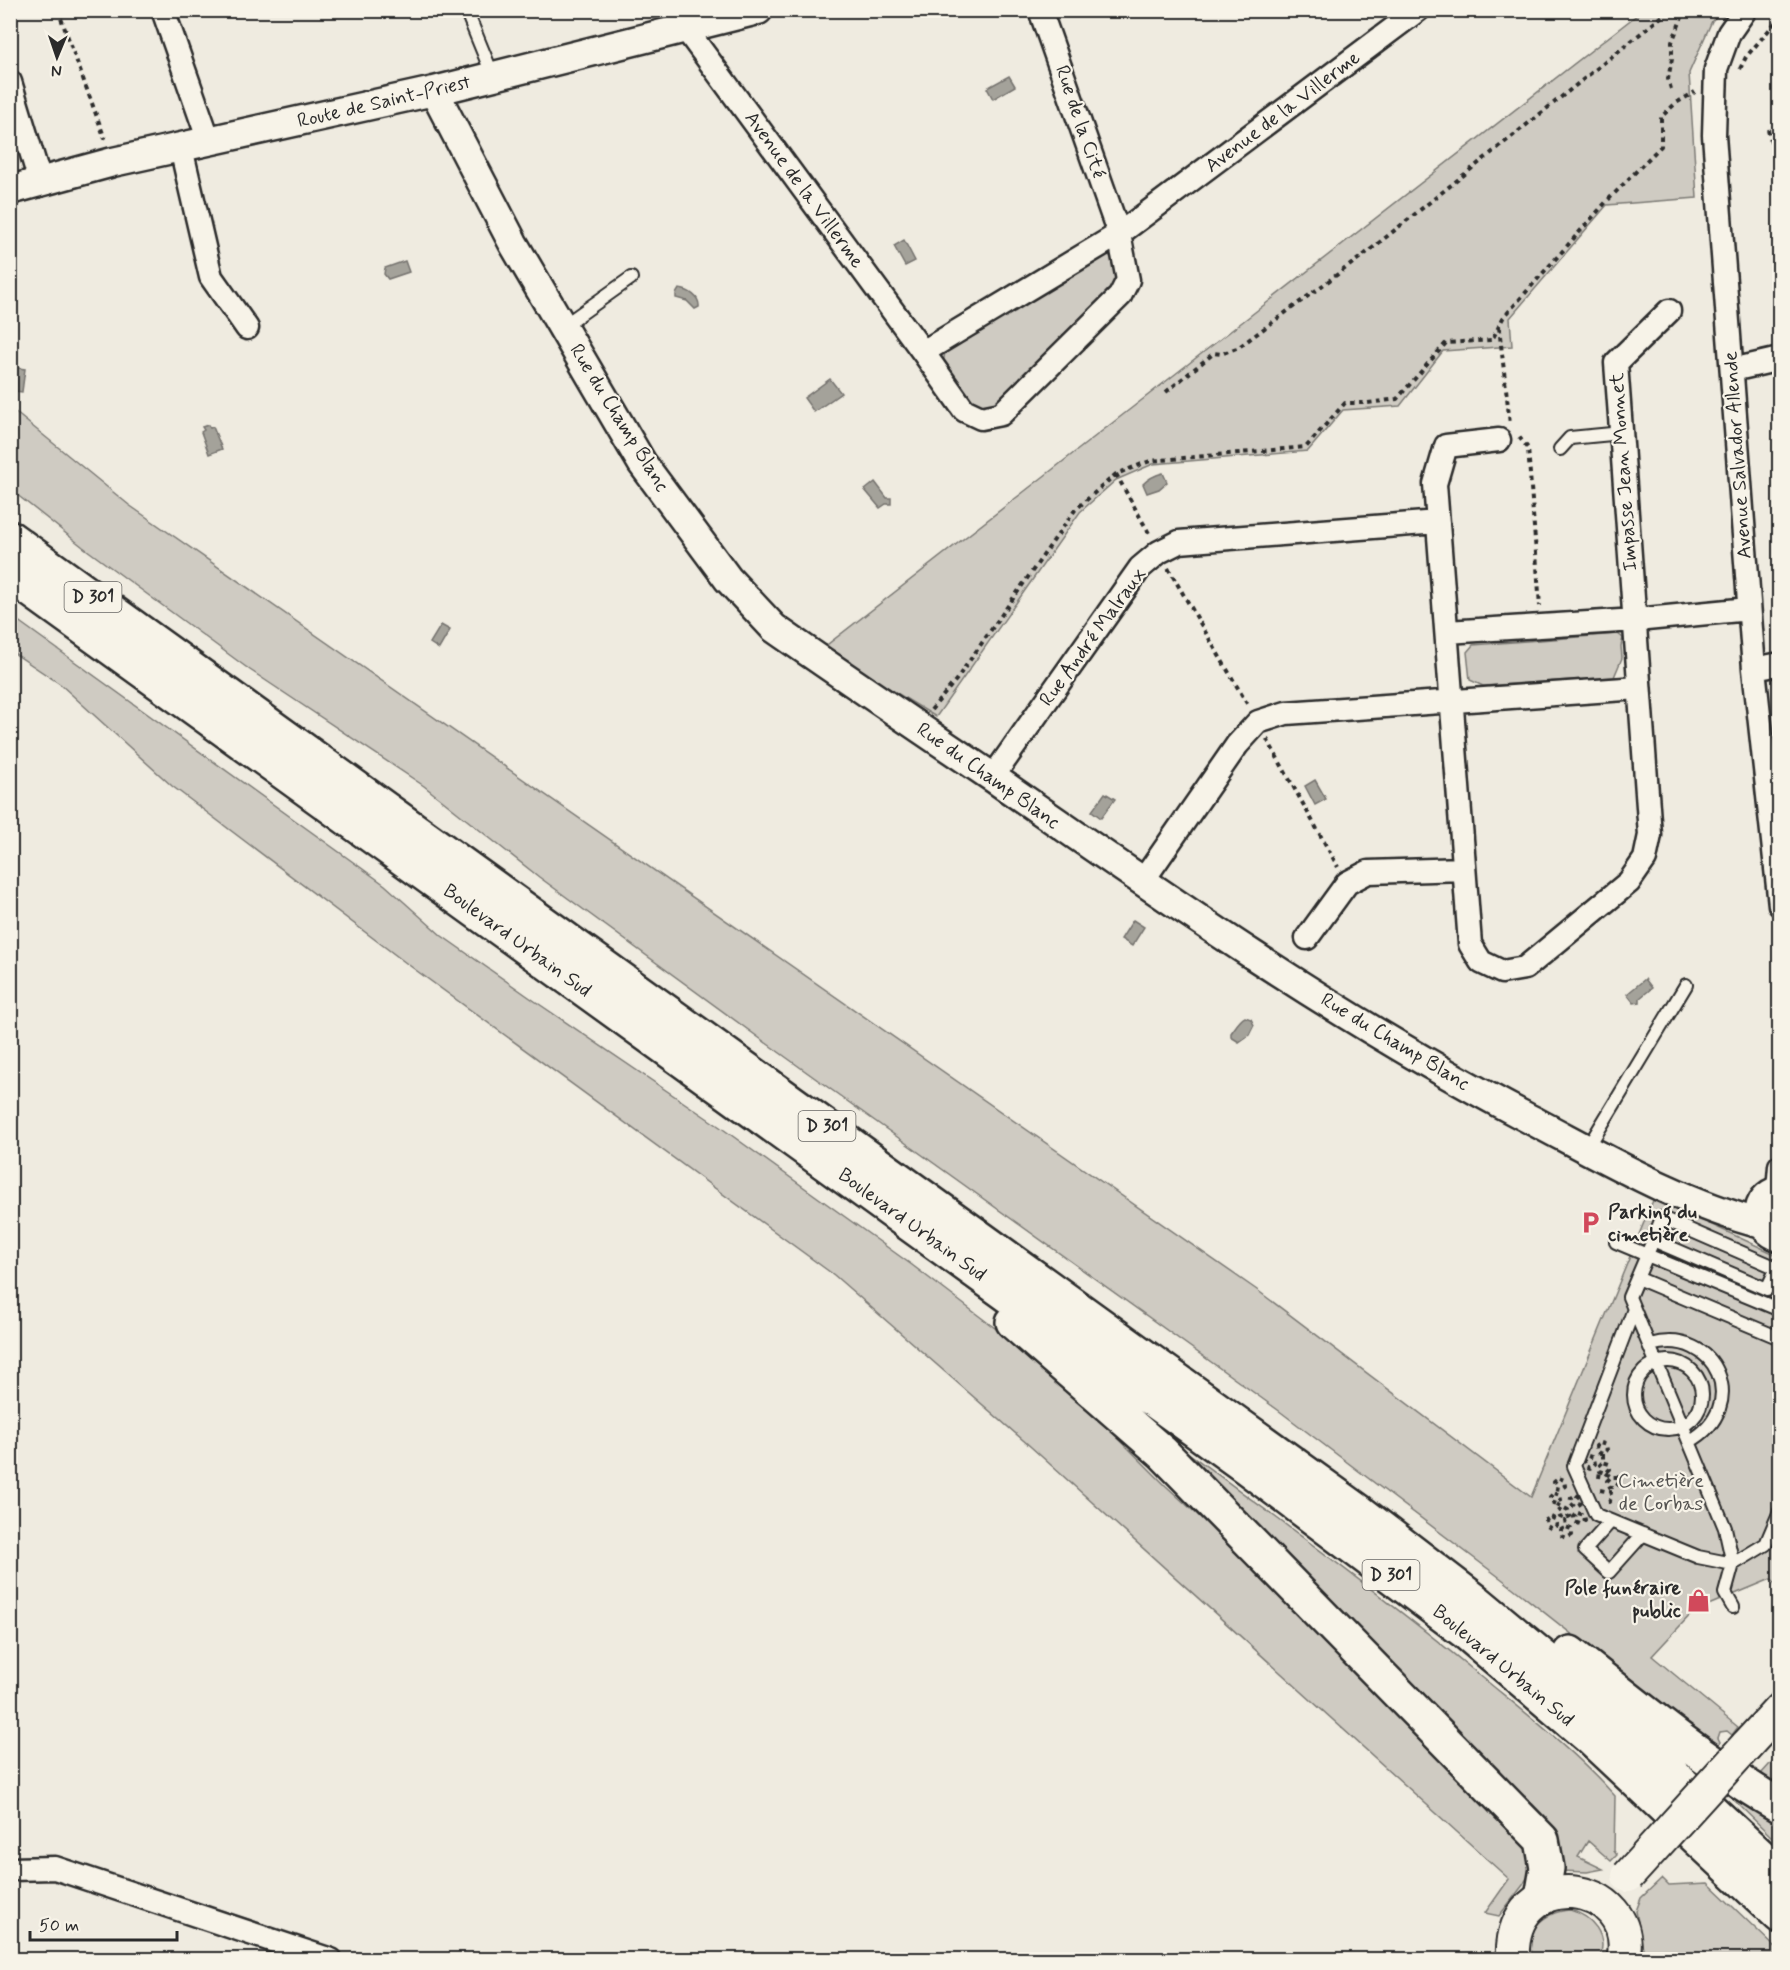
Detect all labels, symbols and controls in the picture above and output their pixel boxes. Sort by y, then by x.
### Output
north arrow [27,27,87,87]
street label: Avenue de la Villerme [1200,45,1366,179]
text: N [51,60,62,81]
street label: Rue de la Cité [1048,62,1112,182]
street label: Route de Saint-Priest [295,69,474,135]
street label: Avenue de la Villerme [738,106,870,274]
street label: Rue du Champ Blanc [563,339,675,497]
street label: Avenue Salvador Allende [1717,350,1759,560]
street label: Impasse Jean Monnet [1604,372,1644,572]
street label: Rue André Malraux [1033,562,1153,712]
road number: D 301 [64,582,122,612]
street label: Rue du Champ Blanc [911,716,1065,836]
street label: Boulevard Urbain Sud [437,878,597,1004]
street label: Rue du Champ Blanc [1315,987,1475,1097]
road number: D 301 [798,1111,856,1141]
street label: Boulevard Urbain Sud [832,1162,992,1288]
place label: Parking du cimetière [1608,1199,1697,1249]
parking icon: Parking du cimetière [1577,1210,1603,1236]
park label: Cimetière de Corbas [1618,1468,1704,1518]
road number: D 301 [1362,1560,1420,1590]
place label: Pole funéraire public [1565,1575,1682,1625]
shop icon: Pole funéraire public [1686,1587,1712,1613]
street label: Boulevard Urbain Sud [1426,1599,1580,1733]
scale bar [30,1904,177,1942]
text: 50 m [39,1914,79,1938]

